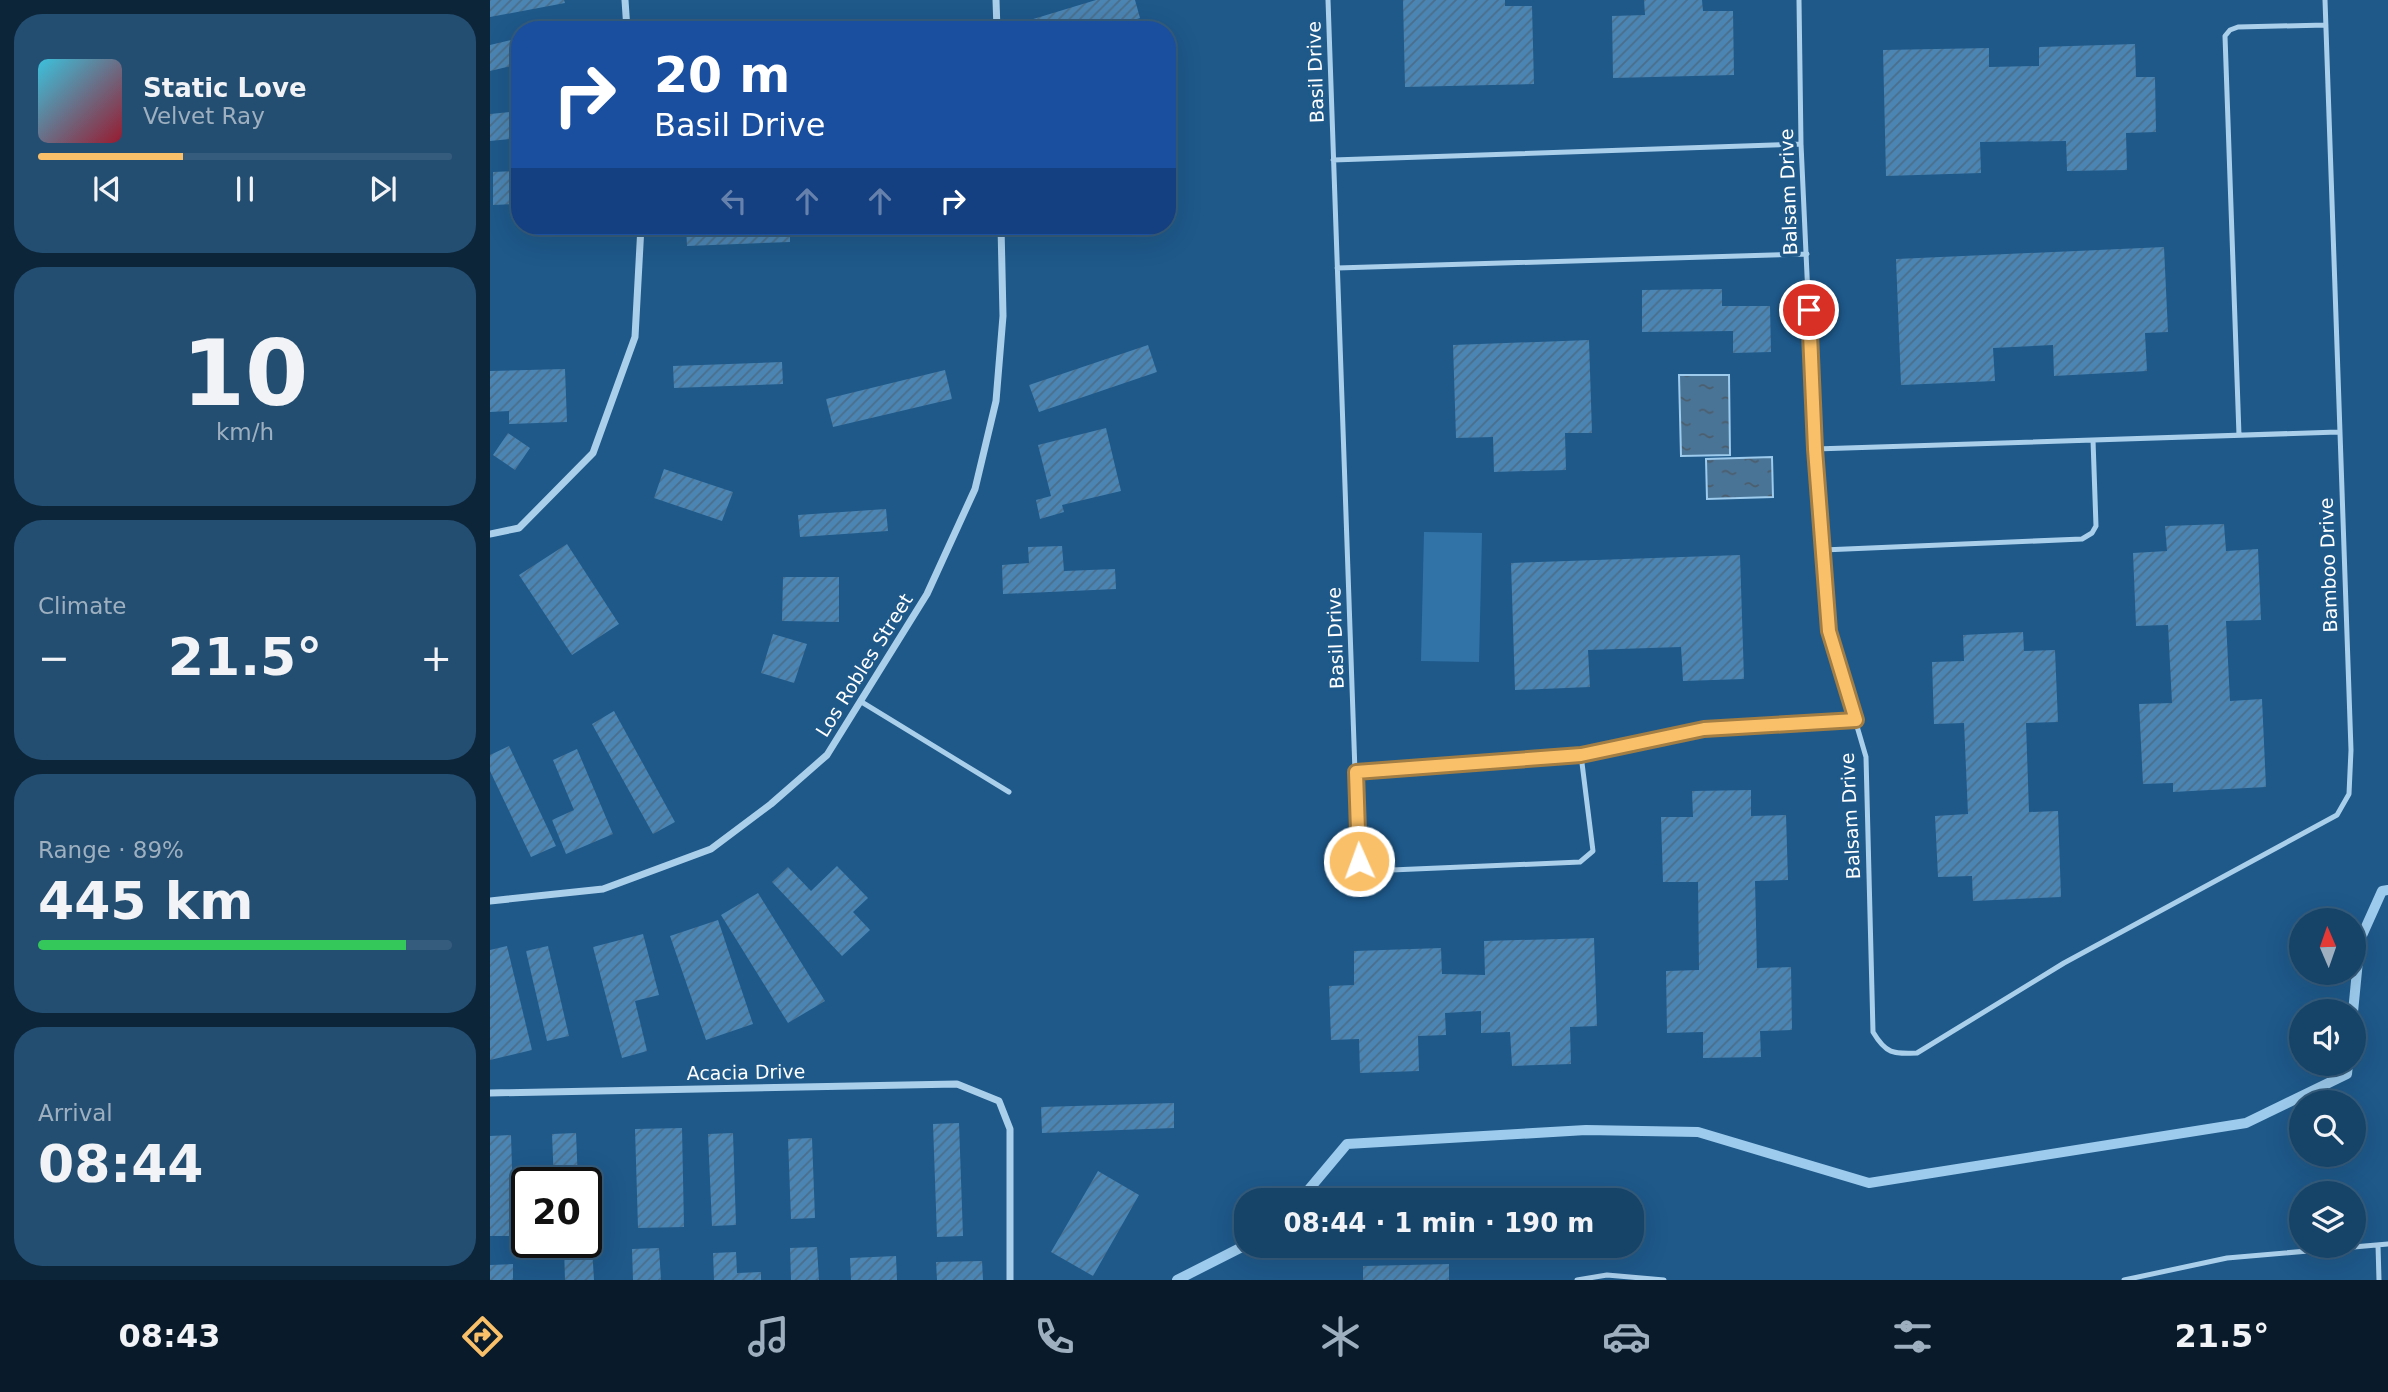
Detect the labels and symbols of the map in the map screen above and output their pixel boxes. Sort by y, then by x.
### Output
street label: Basil Drive [1302,21,1328,123]
street label: Balsam Drive [1775,128,1801,256]
pin [1779,280,1839,340]
street label: Bamboo Drive [2315,497,2341,633]
street label: Basil Drive [1322,587,1348,689]
street label: Los Robles Street [811,589,917,741]
street label: Balsam Drive [1836,752,1864,880]
position arrow [1322,824,1396,898]
north arrow [2289,908,2366,985]
street label: Acacia Drive [686,1060,806,1084]
speed limit sign: 20 [511,1167,602,1258]

